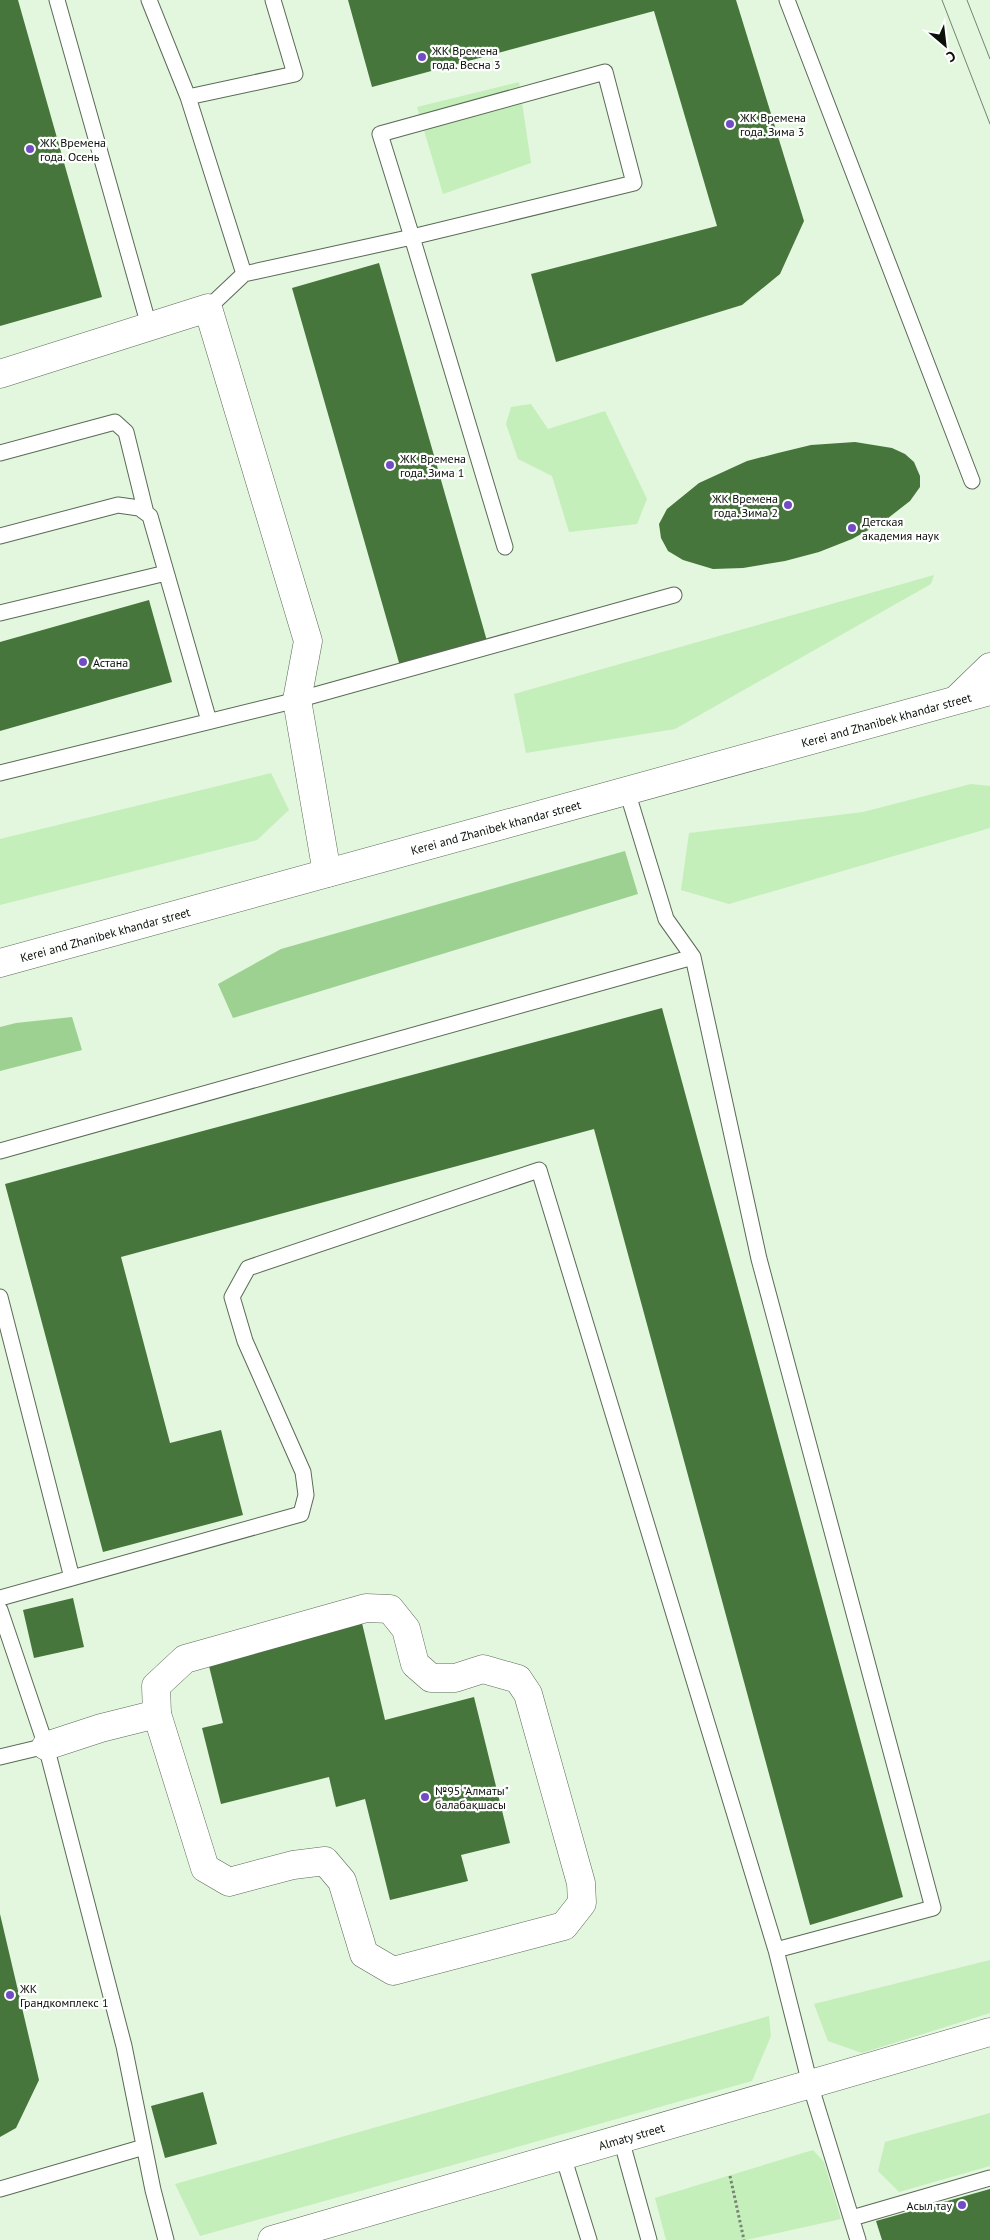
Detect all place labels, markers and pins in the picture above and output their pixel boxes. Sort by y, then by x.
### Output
place label: ЖК Времена года. Весна 3 [431,43,500,72]
marker: ЖК Времена года. Весна 3 [416,51,428,63]
place label: ЖК Времена года. Зима 3 [739,110,806,139]
marker: ЖК Времена года. Зима 3 [724,118,736,130]
place label: ЖК Времена года. Осень [39,135,106,164]
marker: ЖК Времена года. Осень [24,143,36,155]
place label: ЖК Времена года. Зима 1 [399,451,466,480]
marker: ЖК Времена года. Зима 1 [384,459,396,471]
place label: ЖК Времена года. Зима 2 [711,491,778,520]
marker: ЖК Времена года. Зима 2 [782,499,794,511]
place label: Детская академия наук [862,514,939,543]
marker: Детская академия наук [846,522,858,534]
place label: Астана [93,655,128,670]
marker: Астана [77,656,89,668]
place label: №95 "Алматы" балабақшасы [435,1783,509,1812]
marker: №95 "Алматы" балабақшасы [419,1791,431,1803]
place label: ЖК Грандкомплекс 1 [19,1981,109,2010]
marker: ЖК Грандкомплекс 1 [4,1989,16,2001]
place label: Асыл тау [907,2198,952,2213]
marker: Асыл тау [956,2199,968,2211]

